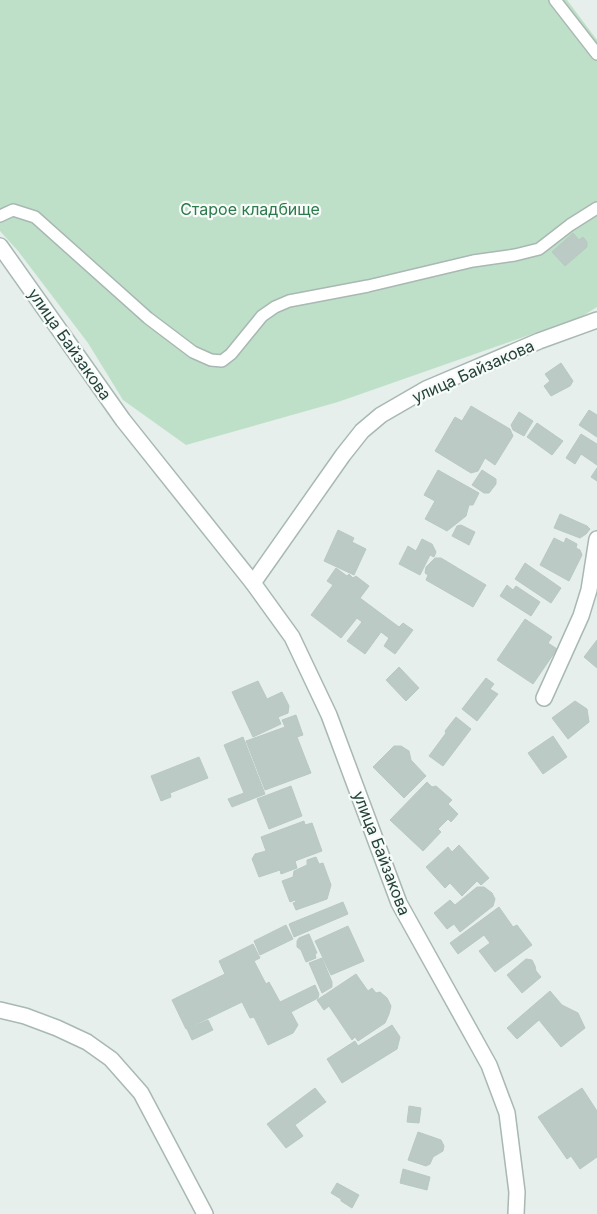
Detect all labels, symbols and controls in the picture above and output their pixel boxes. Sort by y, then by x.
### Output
park label: Старое кладбище [180,199,320,219]
street label: улица Байзакова [24,284,116,404]
street label: улица Байзакова [409,335,537,407]
street label: улица Байзакова [349,788,415,918]

